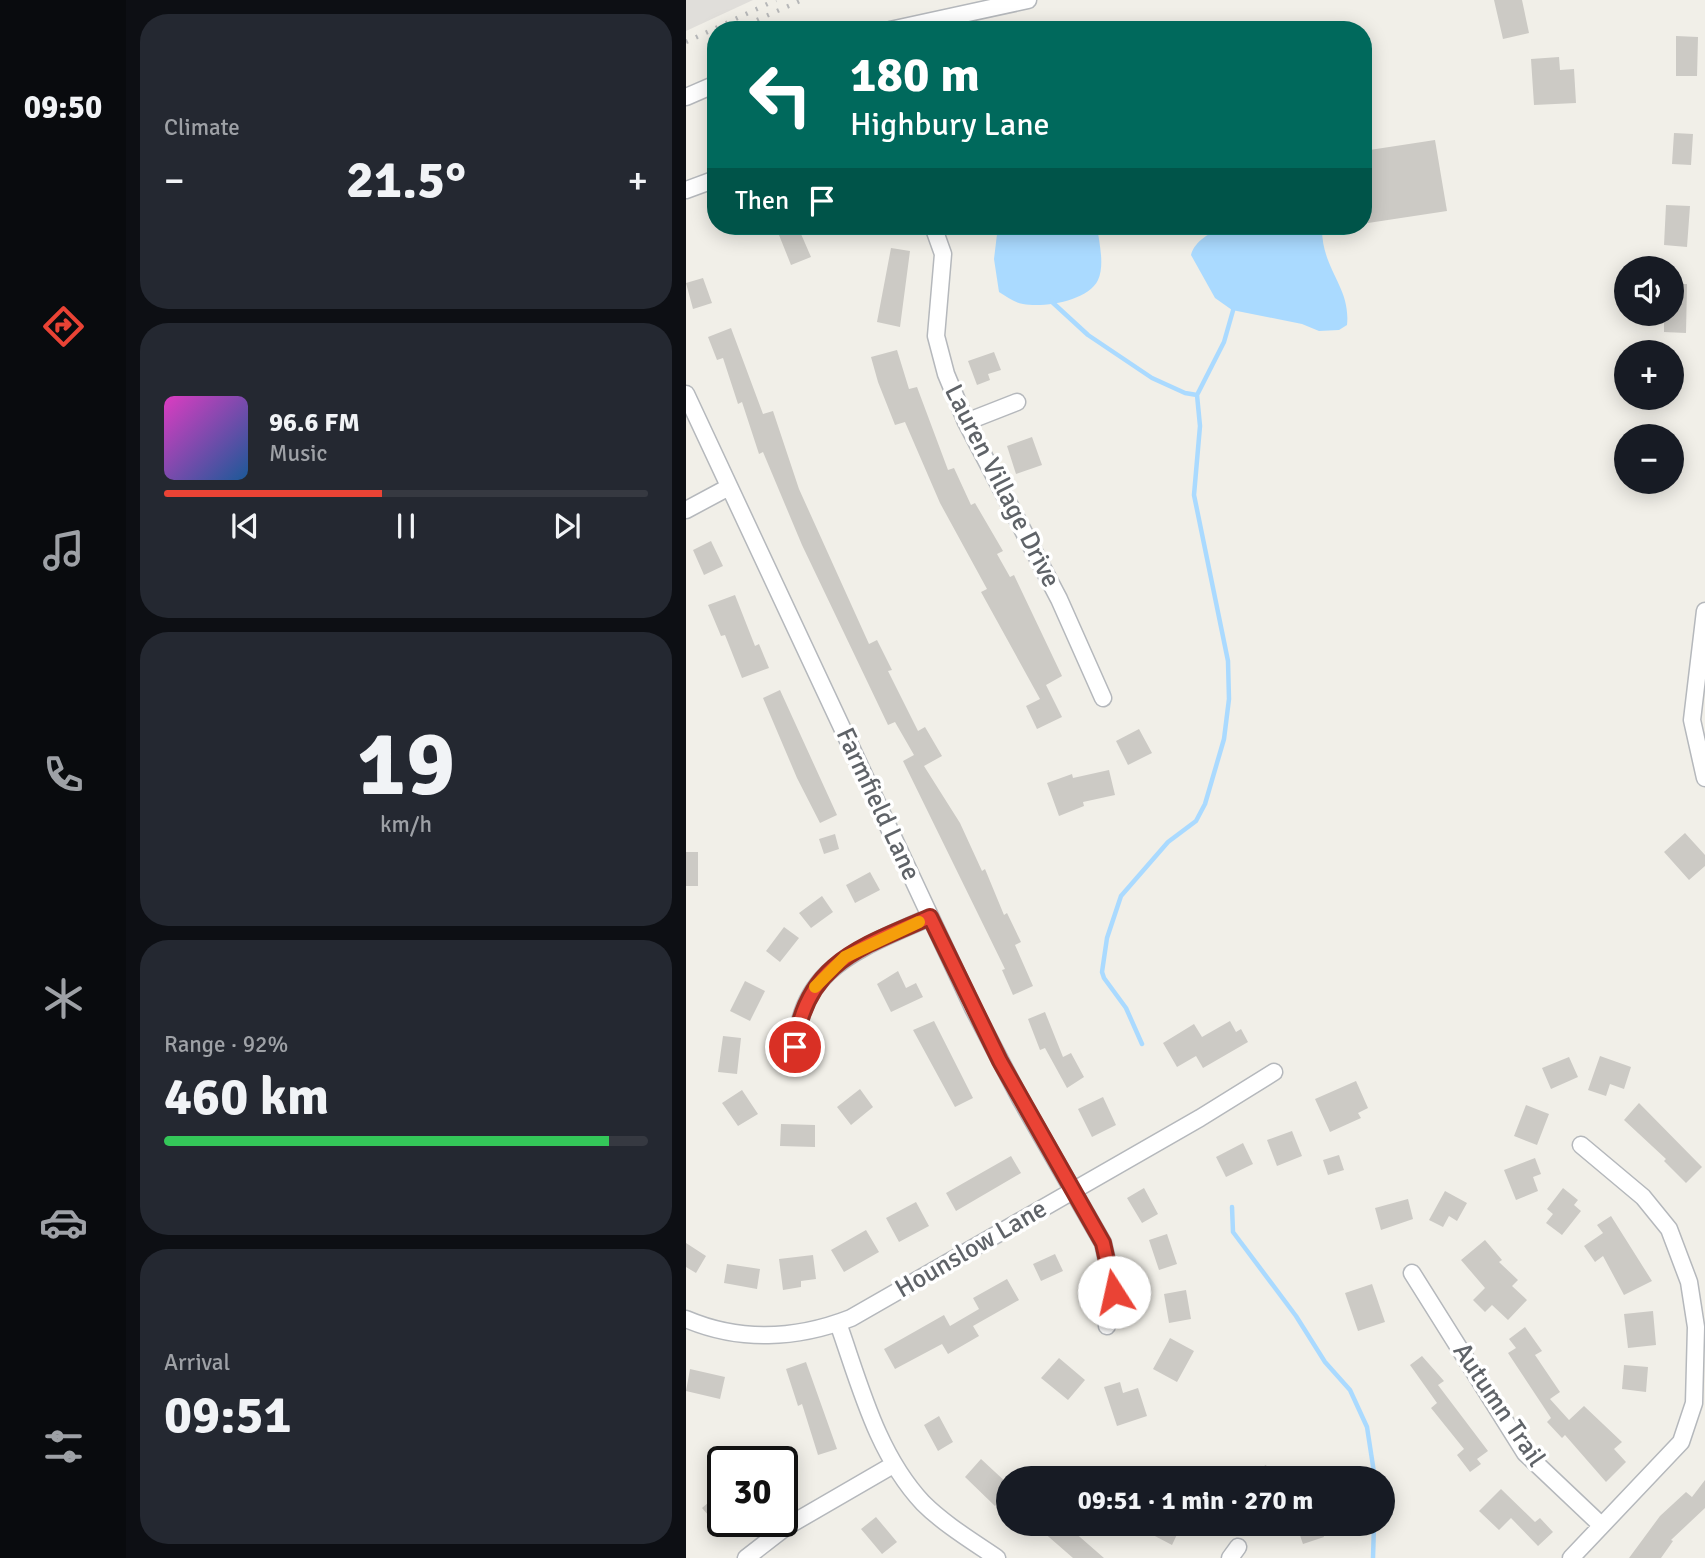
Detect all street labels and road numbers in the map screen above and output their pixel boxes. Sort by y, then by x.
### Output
street label: Lauren Village Drive [937,379,1067,593]
street label: Farmfield Lane [829,722,927,886]
street label: Hounslow Lane [890,1193,1052,1305]
street label: Autumn Trail [1446,1337,1552,1473]

